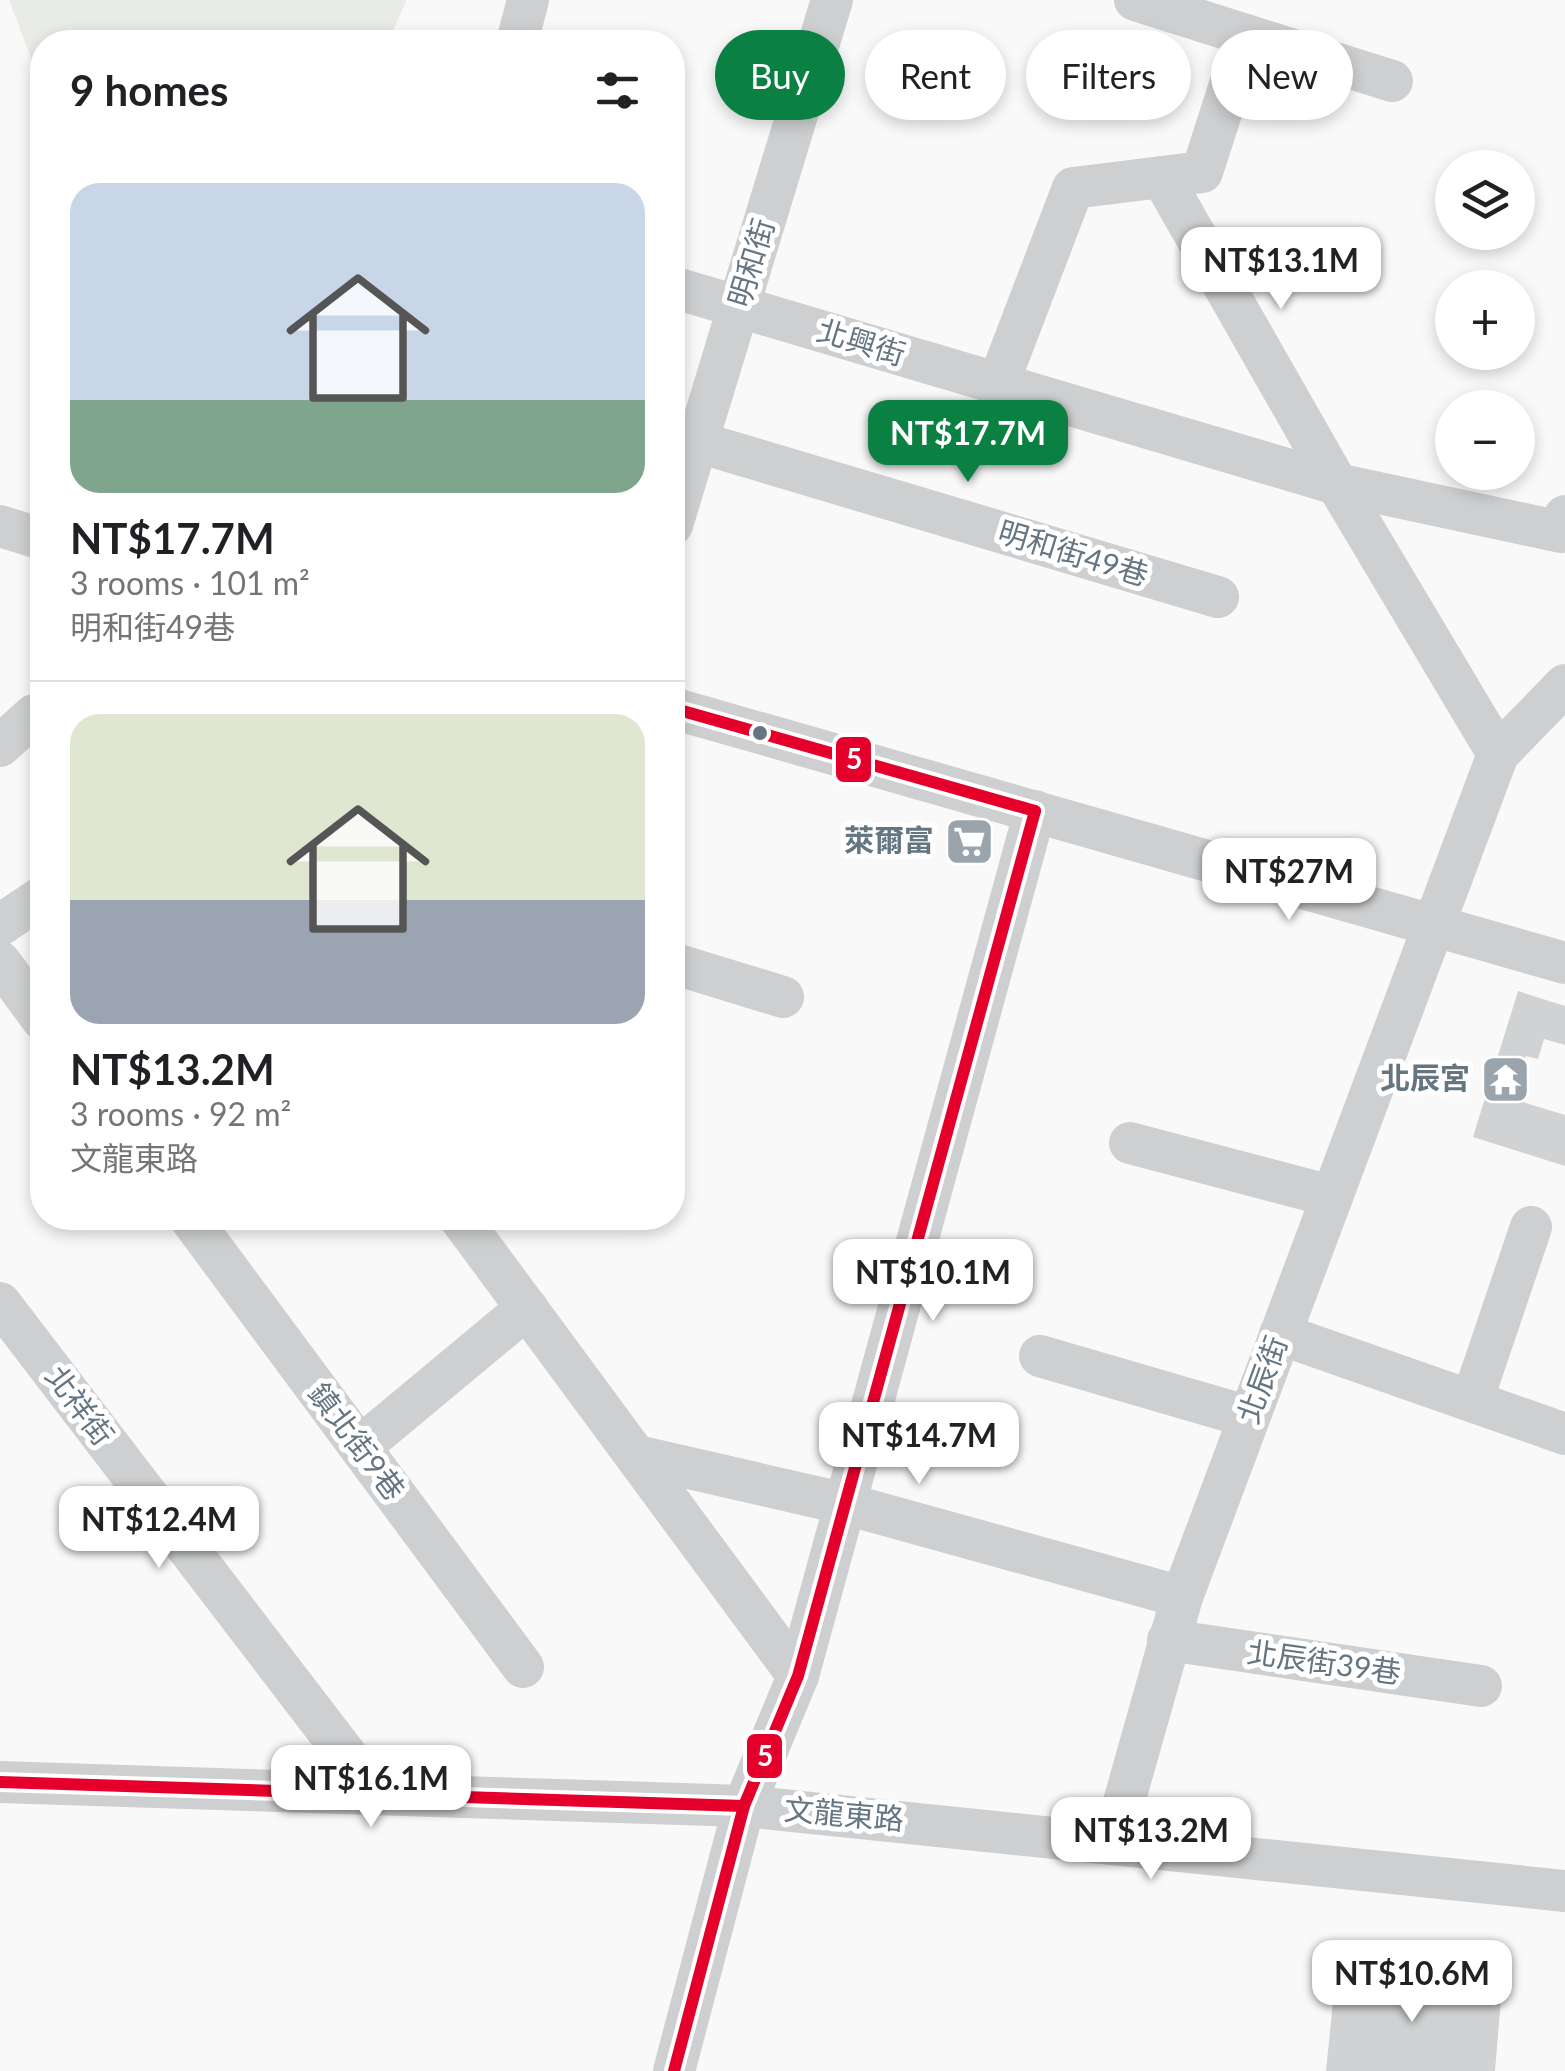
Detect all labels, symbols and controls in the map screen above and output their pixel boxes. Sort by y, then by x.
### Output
chip: Buy [715,30,845,120]
chip: Rent [865,30,1006,120]
chip: Filters [1026,30,1191,120]
chip: New [1211,30,1353,120]
icon: filters [590,63,645,118]
text: 9 homes [70,65,228,115]
map controls [1435,150,1535,490]
button: layers [1435,150,1535,250]
street label: 明和街 [720,214,780,311]
pin: NT$13.1M [1178,227,1384,312]
text: NT$13.1M [1203,240,1359,279]
icon: home [268,248,448,428]
button: + [1435,270,1535,370]
street label: 北興街 [813,311,910,371]
button: − [1435,390,1535,490]
pin: NT$17.7M [865,400,1071,485]
text: NT$17.7M [890,413,1046,452]
street label: 明和街49巷 [994,512,1153,592]
text: NT$17.7M [70,513,275,563]
text: 3 rooms · 101 m² [70,563,310,602]
text: 明和街49巷 [70,607,235,646]
unlabelled marker [750,723,770,743]
line badge: 5 [834,735,873,784]
text: 5 [846,741,862,775]
icon: home [268,779,448,959]
supermarket icon: 萊爾富 [943,815,995,867]
place label: 萊爾富 [844,821,934,857]
pin: NT$27M [1208,838,1370,923]
text: NT$27M [1224,851,1354,890]
text: NT$13.2M [70,1044,275,1094]
temple icon: 北辰宮 [1479,1053,1531,1105]
place label: 北辰宮 [1380,1059,1470,1095]
text: 3 rooms · 92 m² [70,1094,291,1133]
text: 文龍東路 [70,1138,198,1177]
pin: NT$10.1M [830,1239,1036,1324]
text: NT$10.1M [855,1252,1011,1291]
street label: 北辰街 [1229,1331,1293,1428]
street label: 北祥街 [39,1358,122,1452]
street label: 鎮北街9巷 [302,1375,413,1506]
pin: NT$14.7M [816,1402,1022,1487]
text: NT$14.7M [841,1415,997,1454]
pin: NT$12.4M [56,1486,262,1571]
text: NT$12.4M [81,1499,237,1538]
street label: 北辰街39巷 [1245,1632,1403,1690]
line badge: 5 [745,1732,784,1780]
text: 5 [757,1738,773,1772]
pin: NT$16.1M [268,1745,474,1830]
text: NT$16.1M [293,1758,449,1797]
street label: 文龍東路 [783,1790,906,1836]
pin: NT$13.2M [1048,1797,1254,1882]
text: NT$13.2M [1073,1810,1229,1849]
pin: NT$10.6M [1309,1940,1515,2025]
text: NT$10.6M [1334,1953,1490,1992]

